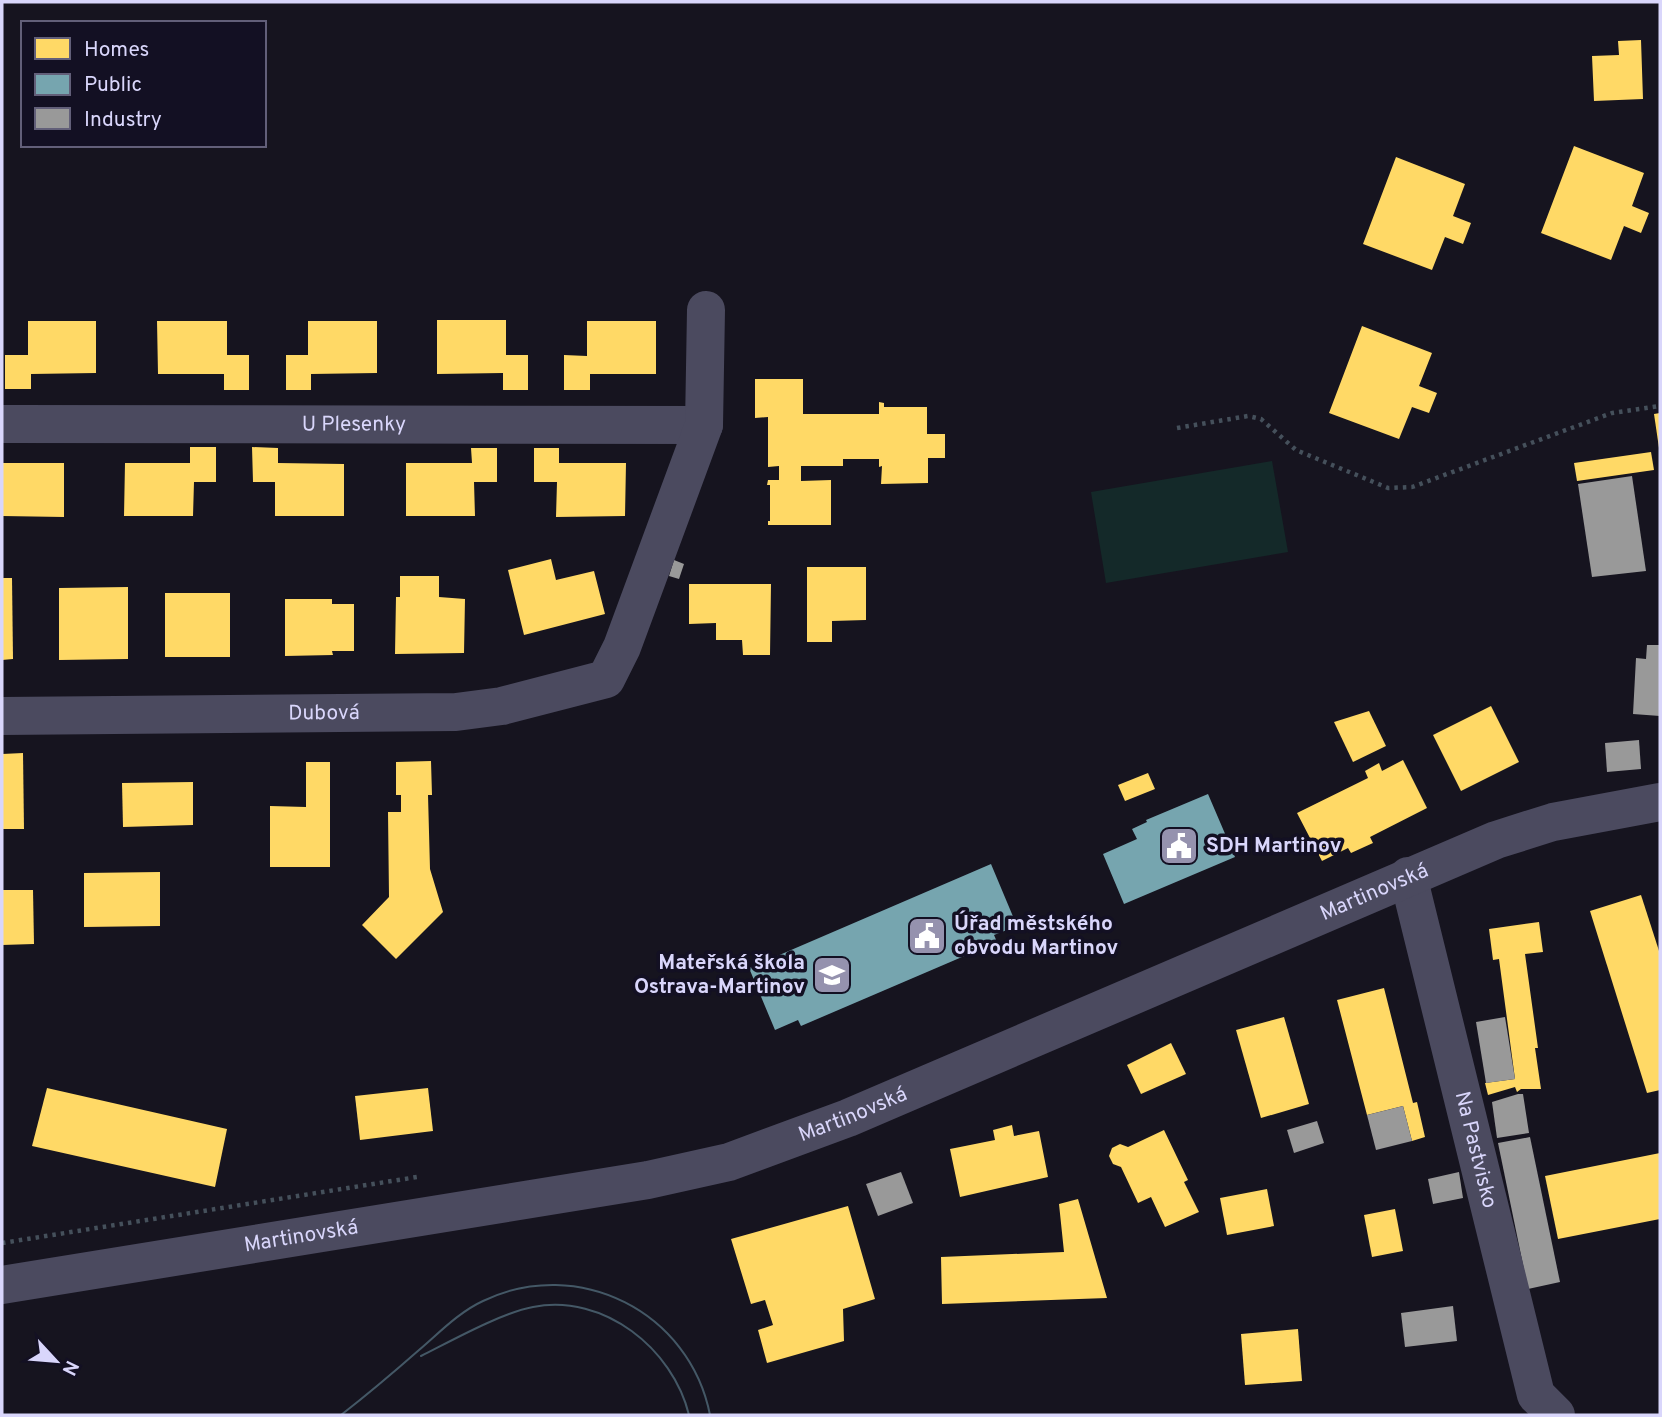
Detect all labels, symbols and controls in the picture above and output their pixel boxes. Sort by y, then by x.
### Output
legend [21,21,266,147]
text: Homes [84,37,149,64]
text: Public [84,72,142,99]
text: Industry [84,107,162,134]
street label: U Plesenky [302,411,406,438]
street label: Dubová [288,699,360,727]
public building icon: SDH Martinov [1158,825,1200,867]
place label: SDH Martinov [1206,833,1342,860]
street label: Martinovská [1316,857,1433,927]
place label: Úřad městského obvodu Martinov [954,910,1119,962]
public building icon: Úřad městského obvodu Martinov [906,915,948,957]
place label: Mateřská škola Ostrava-Martinov [634,950,805,1001]
school or university icon: Mateřská škola Ostrava-Martinov [811,954,853,996]
street label: Martinovská [795,1081,911,1149]
street label: Na Pastvisko [1448,1089,1503,1211]
street label: Martinovská [242,1214,360,1259]
north arrow [21,1326,91,1396]
text: N [56,1356,83,1379]

